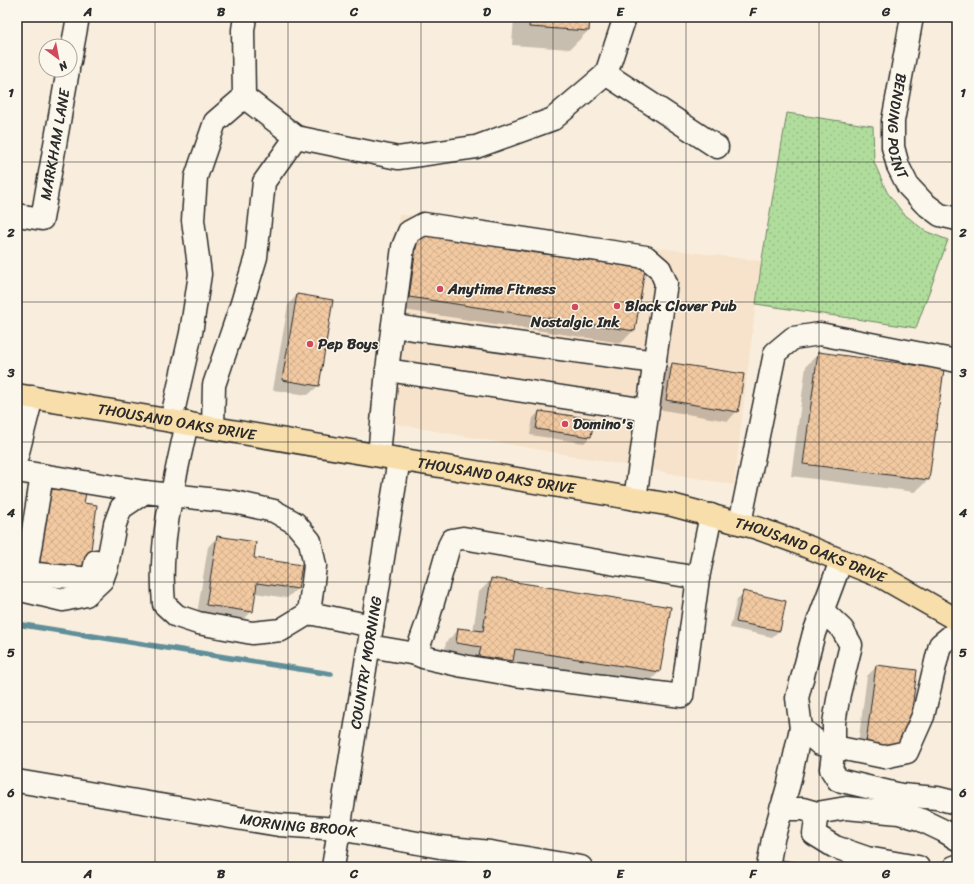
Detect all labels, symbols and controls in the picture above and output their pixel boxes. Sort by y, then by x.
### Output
text: A [83,0,92,23]
text: B [217,0,226,23]
text: C [349,0,359,23]
text: D [483,0,491,23]
text: E [616,0,625,23]
text: F [748,0,757,23]
text: G [881,0,891,23]
north arrow [38,38,78,78]
text: N [54,55,72,76]
street label: BENDING POINT [880,71,916,185]
text: 1 [8,81,14,104]
text: 1 [960,81,966,104]
street label: MARKHAM LANE [33,85,78,202]
text: 2 [6,221,15,244]
text: 2 [958,221,967,244]
place label: Anytime Fitness [447,276,557,302]
marker: Anytime Fitness [435,284,445,294]
place label: Black Clover Pub [625,293,737,319]
marker: Black Clover Pub [612,301,622,311]
marker: Nostalgic Ink [570,302,580,312]
place label: Nostalgic Ink [530,309,620,335]
place label: Pep Boys [318,331,379,357]
marker: Pep Boys [305,339,315,349]
text: 3 [6,361,15,384]
text: 3 [958,361,967,384]
street label: THOUSAND OAKS DRIVE [96,396,260,448]
place label: Domino's [573,411,633,437]
marker: Domino's [560,419,570,429]
street label: THOUSAND OAKS DRIVE [415,449,579,502]
text: 4 [6,501,16,524]
text: 4 [958,501,968,524]
street label: THOUSAND OAKS DRIVE [732,510,892,591]
street label: COUNTRY MORNING [342,594,390,731]
text: 5 [7,641,15,664]
text: 5 [959,641,967,664]
text: 6 [6,781,15,804]
text: 6 [958,781,967,804]
street label: MORNING BROOK [238,806,360,845]
text: A [83,862,92,884]
text: B [217,862,226,884]
text: C [349,862,359,884]
text: D [483,862,491,884]
text: E [616,862,625,884]
text: F [748,862,757,884]
text: G [881,862,891,884]

